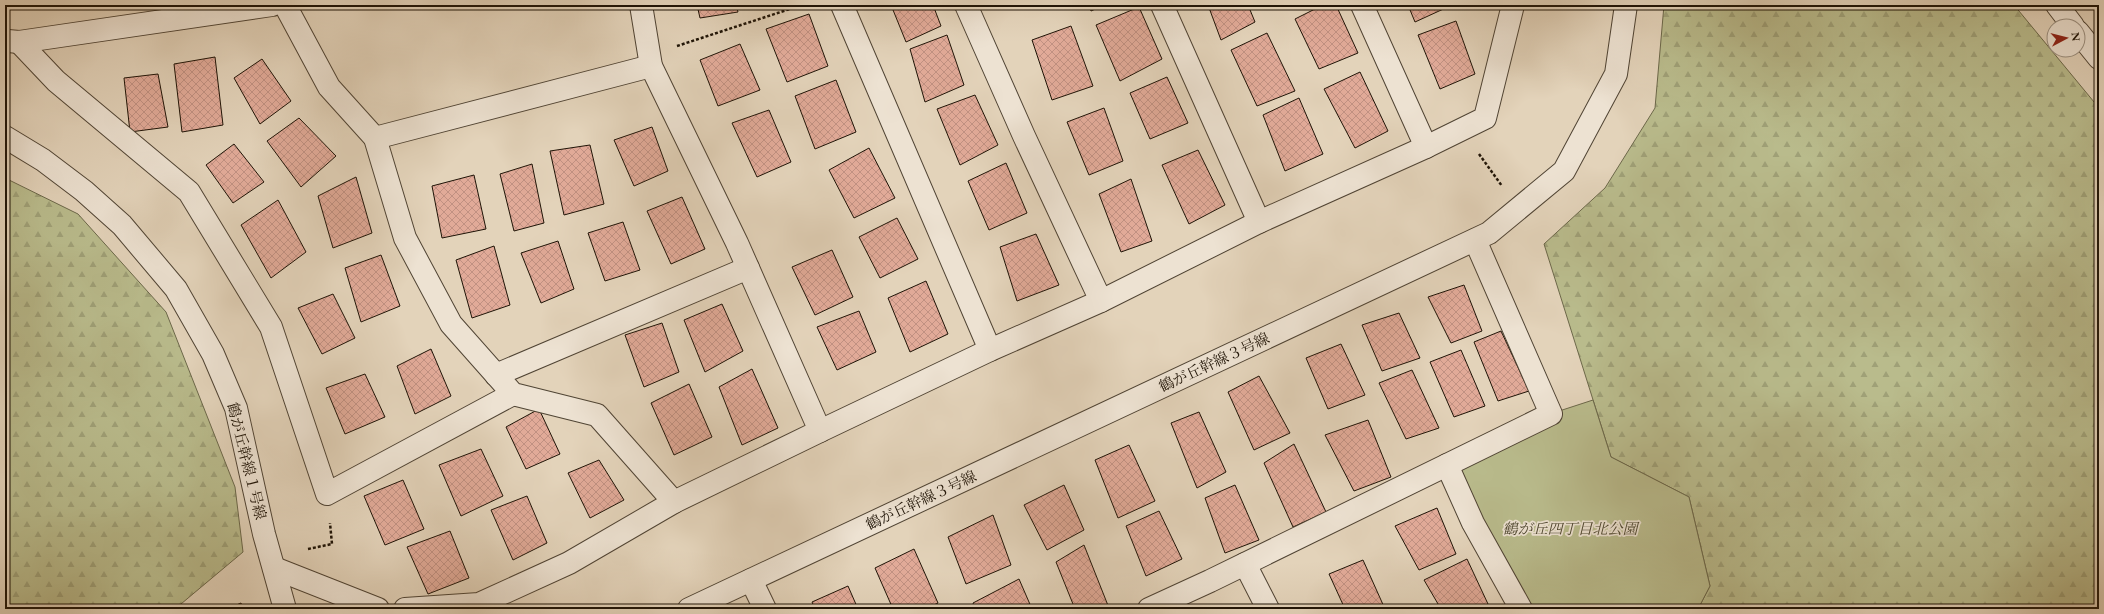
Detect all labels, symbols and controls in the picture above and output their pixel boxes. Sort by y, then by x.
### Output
north arrow [2046,18,2086,58]
text: N [2068,32,2083,42]
street label: 鶴が丘幹線３号線 [1156,328,1272,396]
street label: 鶴が丘幹線１号線 [223,400,271,522]
street label: 鶴が丘幹線３号線 [863,466,979,534]
park label: 鶴が丘四丁目北公園 [1502,519,1640,538]

